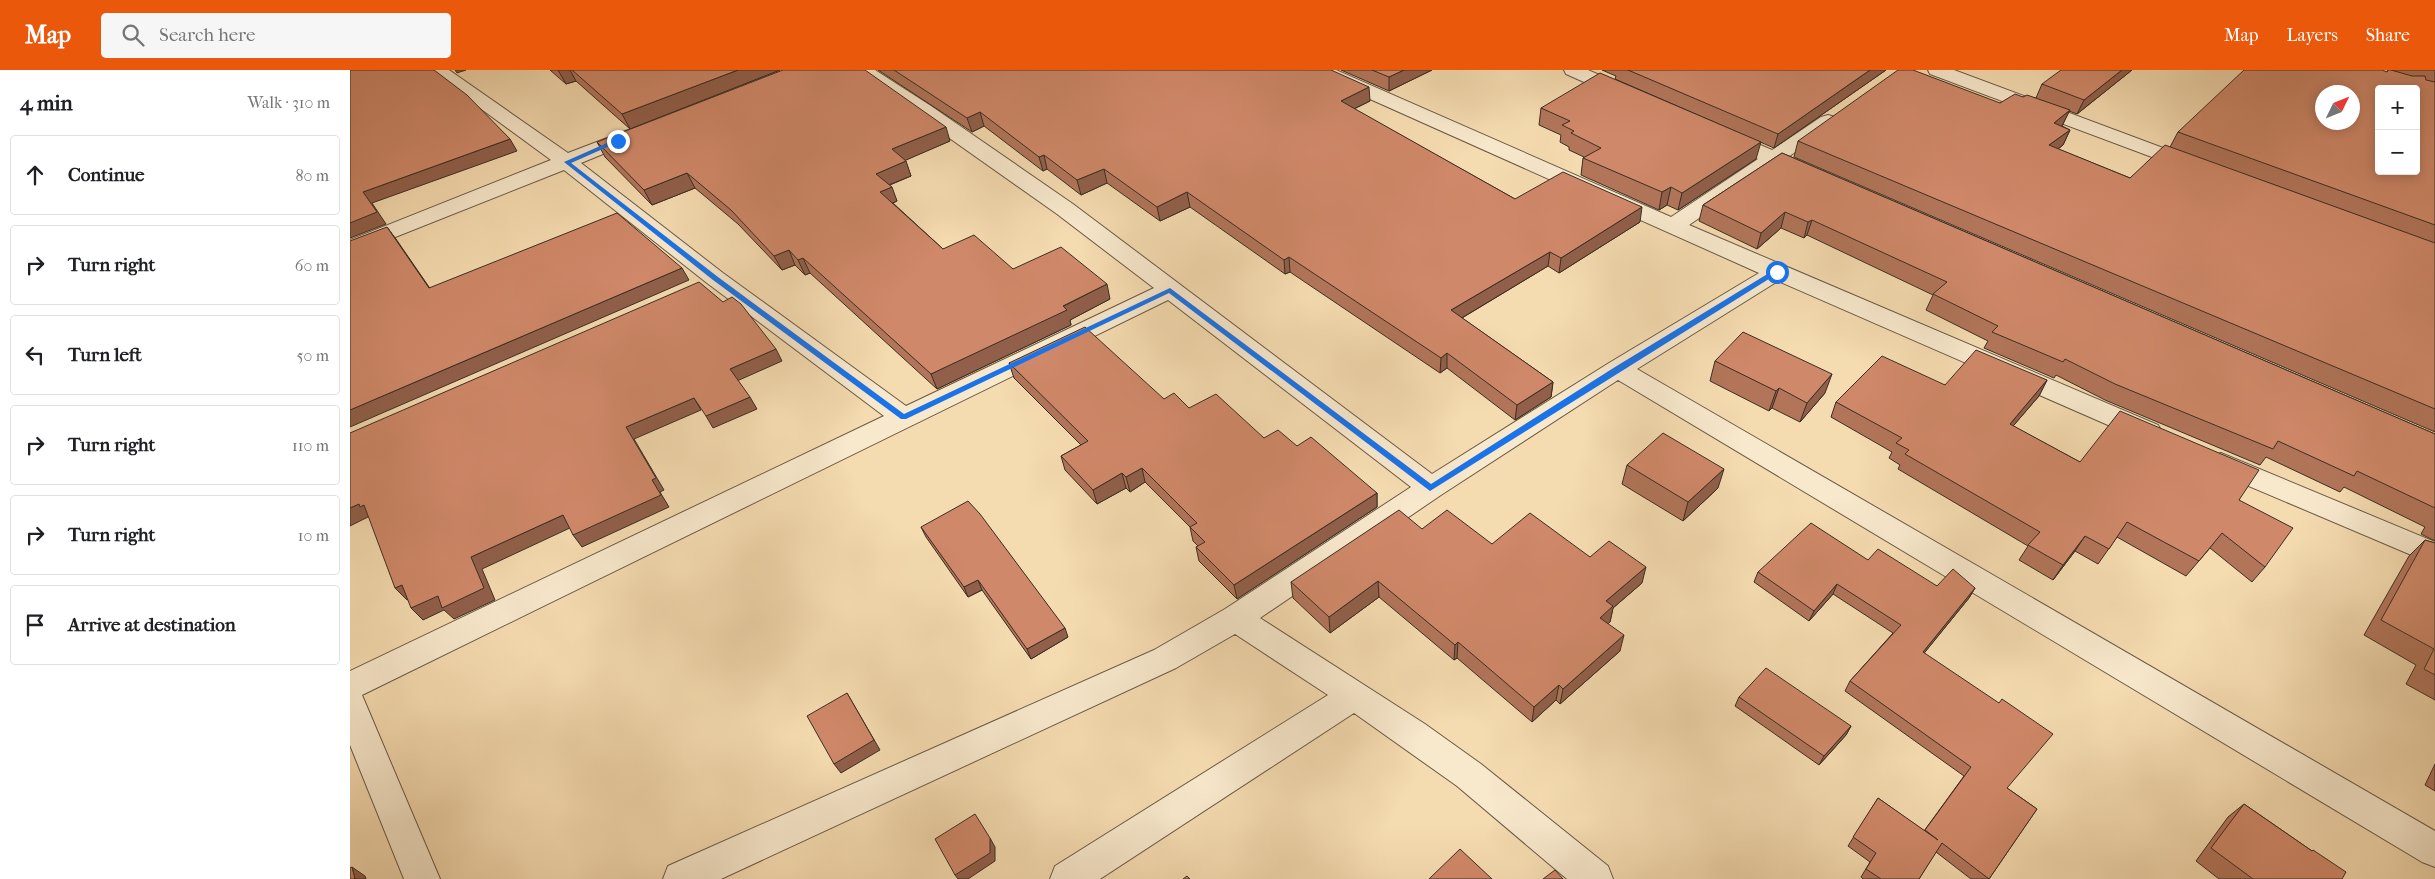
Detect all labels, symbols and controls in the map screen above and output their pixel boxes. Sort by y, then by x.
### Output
search box [101,13,451,58]
text: Map [25,21,71,49]
icon: search [119,21,147,49]
text: Search here [159,24,255,46]
text: Map [2224,25,2258,46]
text: Layers [2286,25,2338,46]
text: Share [2366,25,2410,46]
north arrow [2315,85,2360,130]
map controls [2375,85,2420,175]
button: + [2375,85,2420,130]
text: 4 min [20,91,73,115]
text: Walk · 310 m [247,93,330,112]
route end [607,130,630,153]
button: − [2375,130,2420,175]
icon: ahead [21,161,49,189]
text: Continue [68,164,144,186]
text: 80 m [295,166,329,185]
icon: right [21,251,49,279]
text: Turn right [68,254,155,276]
text: 60 m [295,256,329,275]
route start [1766,261,1789,284]
icon: left [21,341,49,369]
text: Turn left [68,344,142,366]
text: 50 m [297,346,329,365]
icon: right [21,431,49,459]
text: Turn right [68,434,155,456]
text: 110 m [292,436,329,455]
icon: right [21,521,49,549]
text: Turn right [68,524,155,546]
text: 10 m [298,526,329,545]
icon: arrive [21,611,49,639]
text: Arrive at destination [68,614,236,636]

